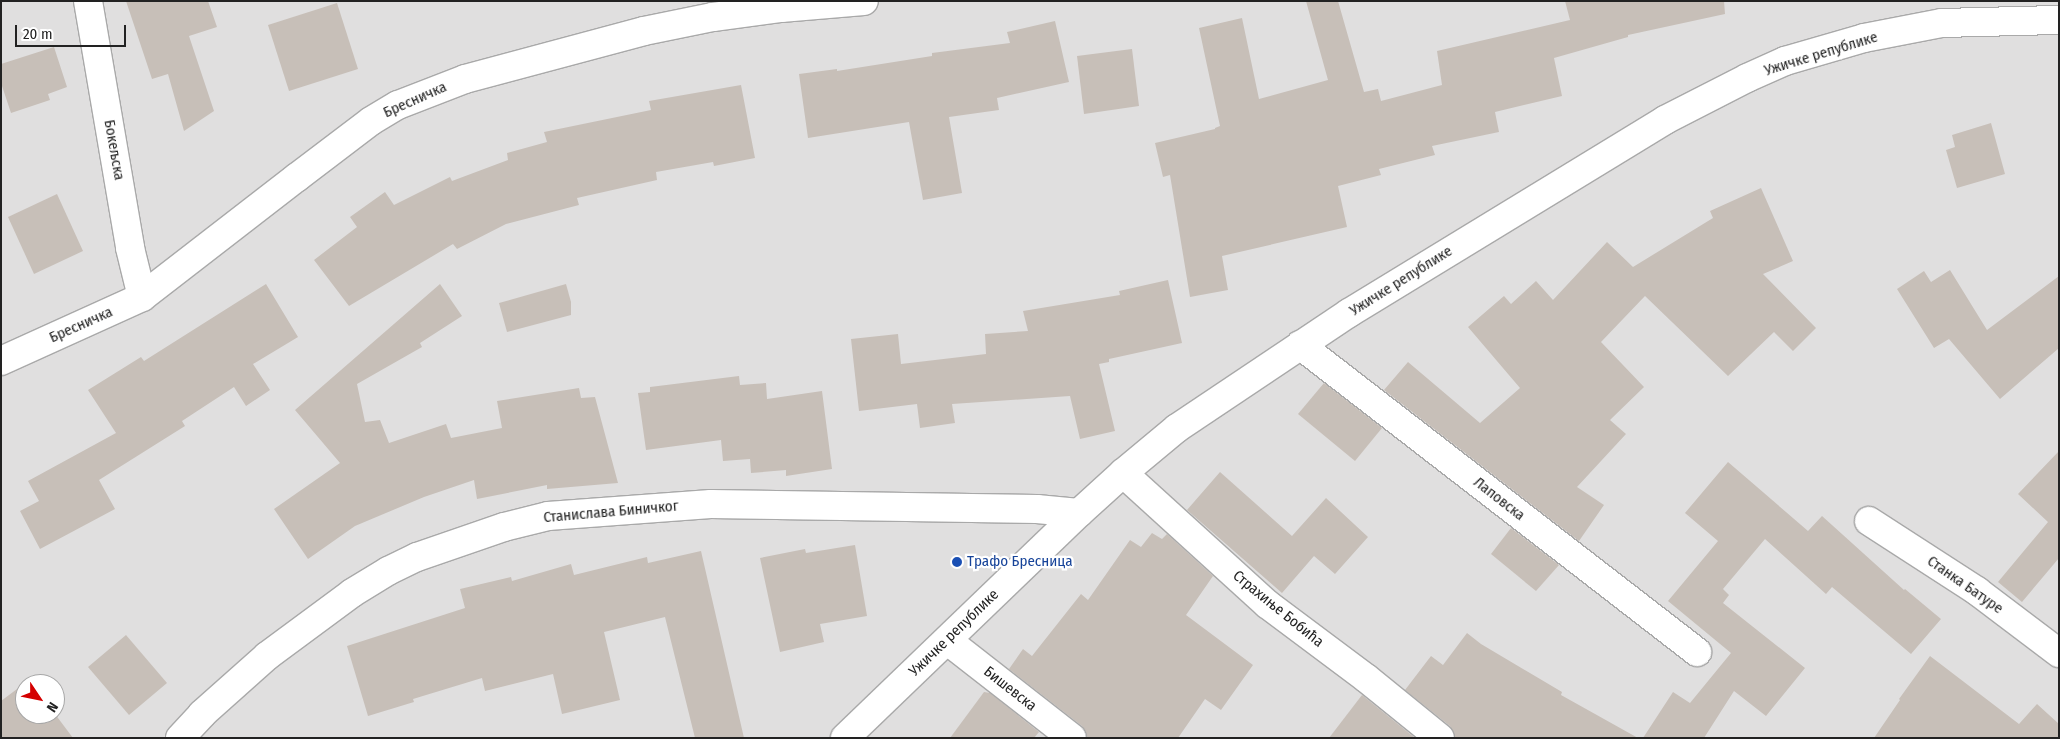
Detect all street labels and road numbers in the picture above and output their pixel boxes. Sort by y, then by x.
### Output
street label: Ужичке републике [1762,28,1880,80]
street label: Бресничка [381,78,449,122]
street label: Бокељска [100,118,128,182]
street label: Ужичке републике [1346,242,1456,320]
street label: Бресничка [47,303,115,347]
street label: Лаповска [1470,473,1528,525]
street label: Станислава Биничког [543,497,679,527]
street label: Станка Батуре [1924,552,2006,618]
street label: Страхиње Бобића [1229,567,1327,651]
street label: Ужичке републике [905,586,1003,680]
street label: Бишевска [980,663,1040,715]

